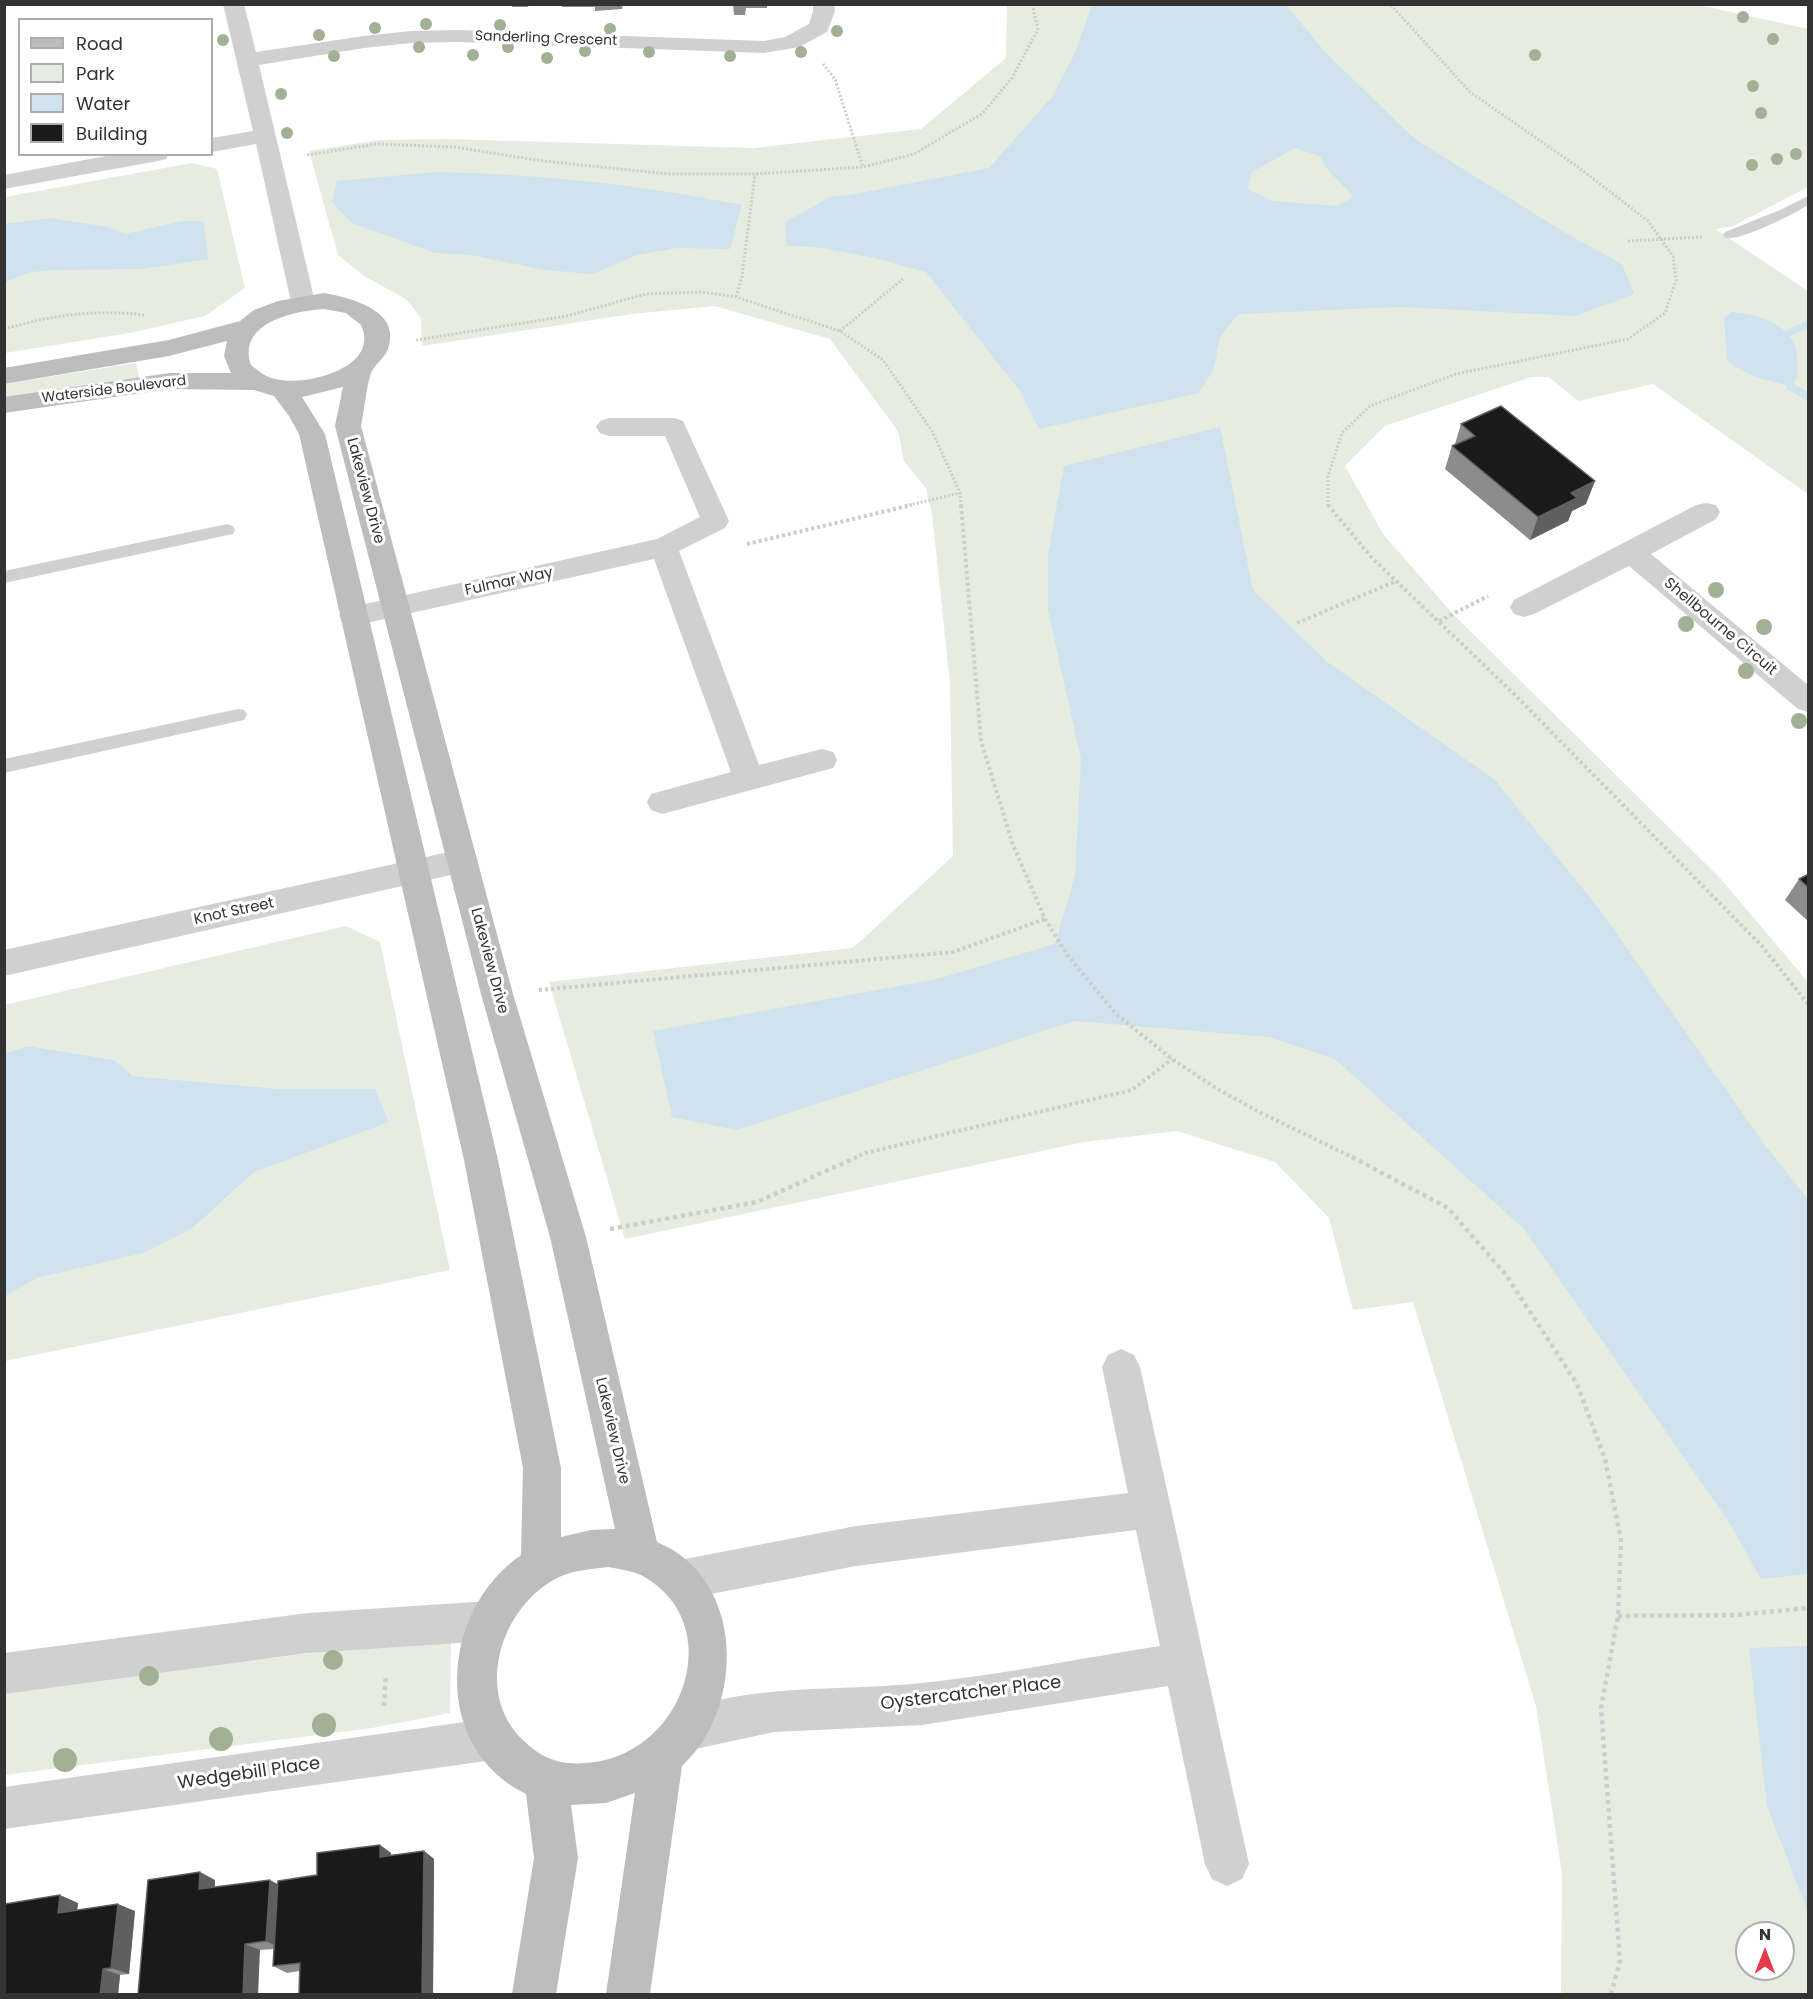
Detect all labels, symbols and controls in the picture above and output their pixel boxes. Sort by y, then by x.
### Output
legend [18,18,213,156]
street label: Sanderling Crescent [475,28,617,50]
text: Road [76,31,123,56]
text: Park [76,61,115,86]
text: Water [76,91,130,116]
text: Building [76,121,148,146]
street label: Waterside Boulevard [41,373,187,407]
street label: Lakeview Drive [342,436,388,546]
street label: Fulmar Way [463,564,555,600]
street label: Shellbourne Circuit [1660,575,1780,679]
street label: Knot Street [192,895,276,929]
street label: Lakeview Drive [466,906,512,1016]
street label: Lakeview Drive [591,1376,633,1486]
street label: Oystercatcher Place [879,1672,1063,1716]
street label: Wedgebill Place [176,1753,322,1795]
north arrow [1735,1921,1795,1981]
text: N [1759,1923,1771,1946]

